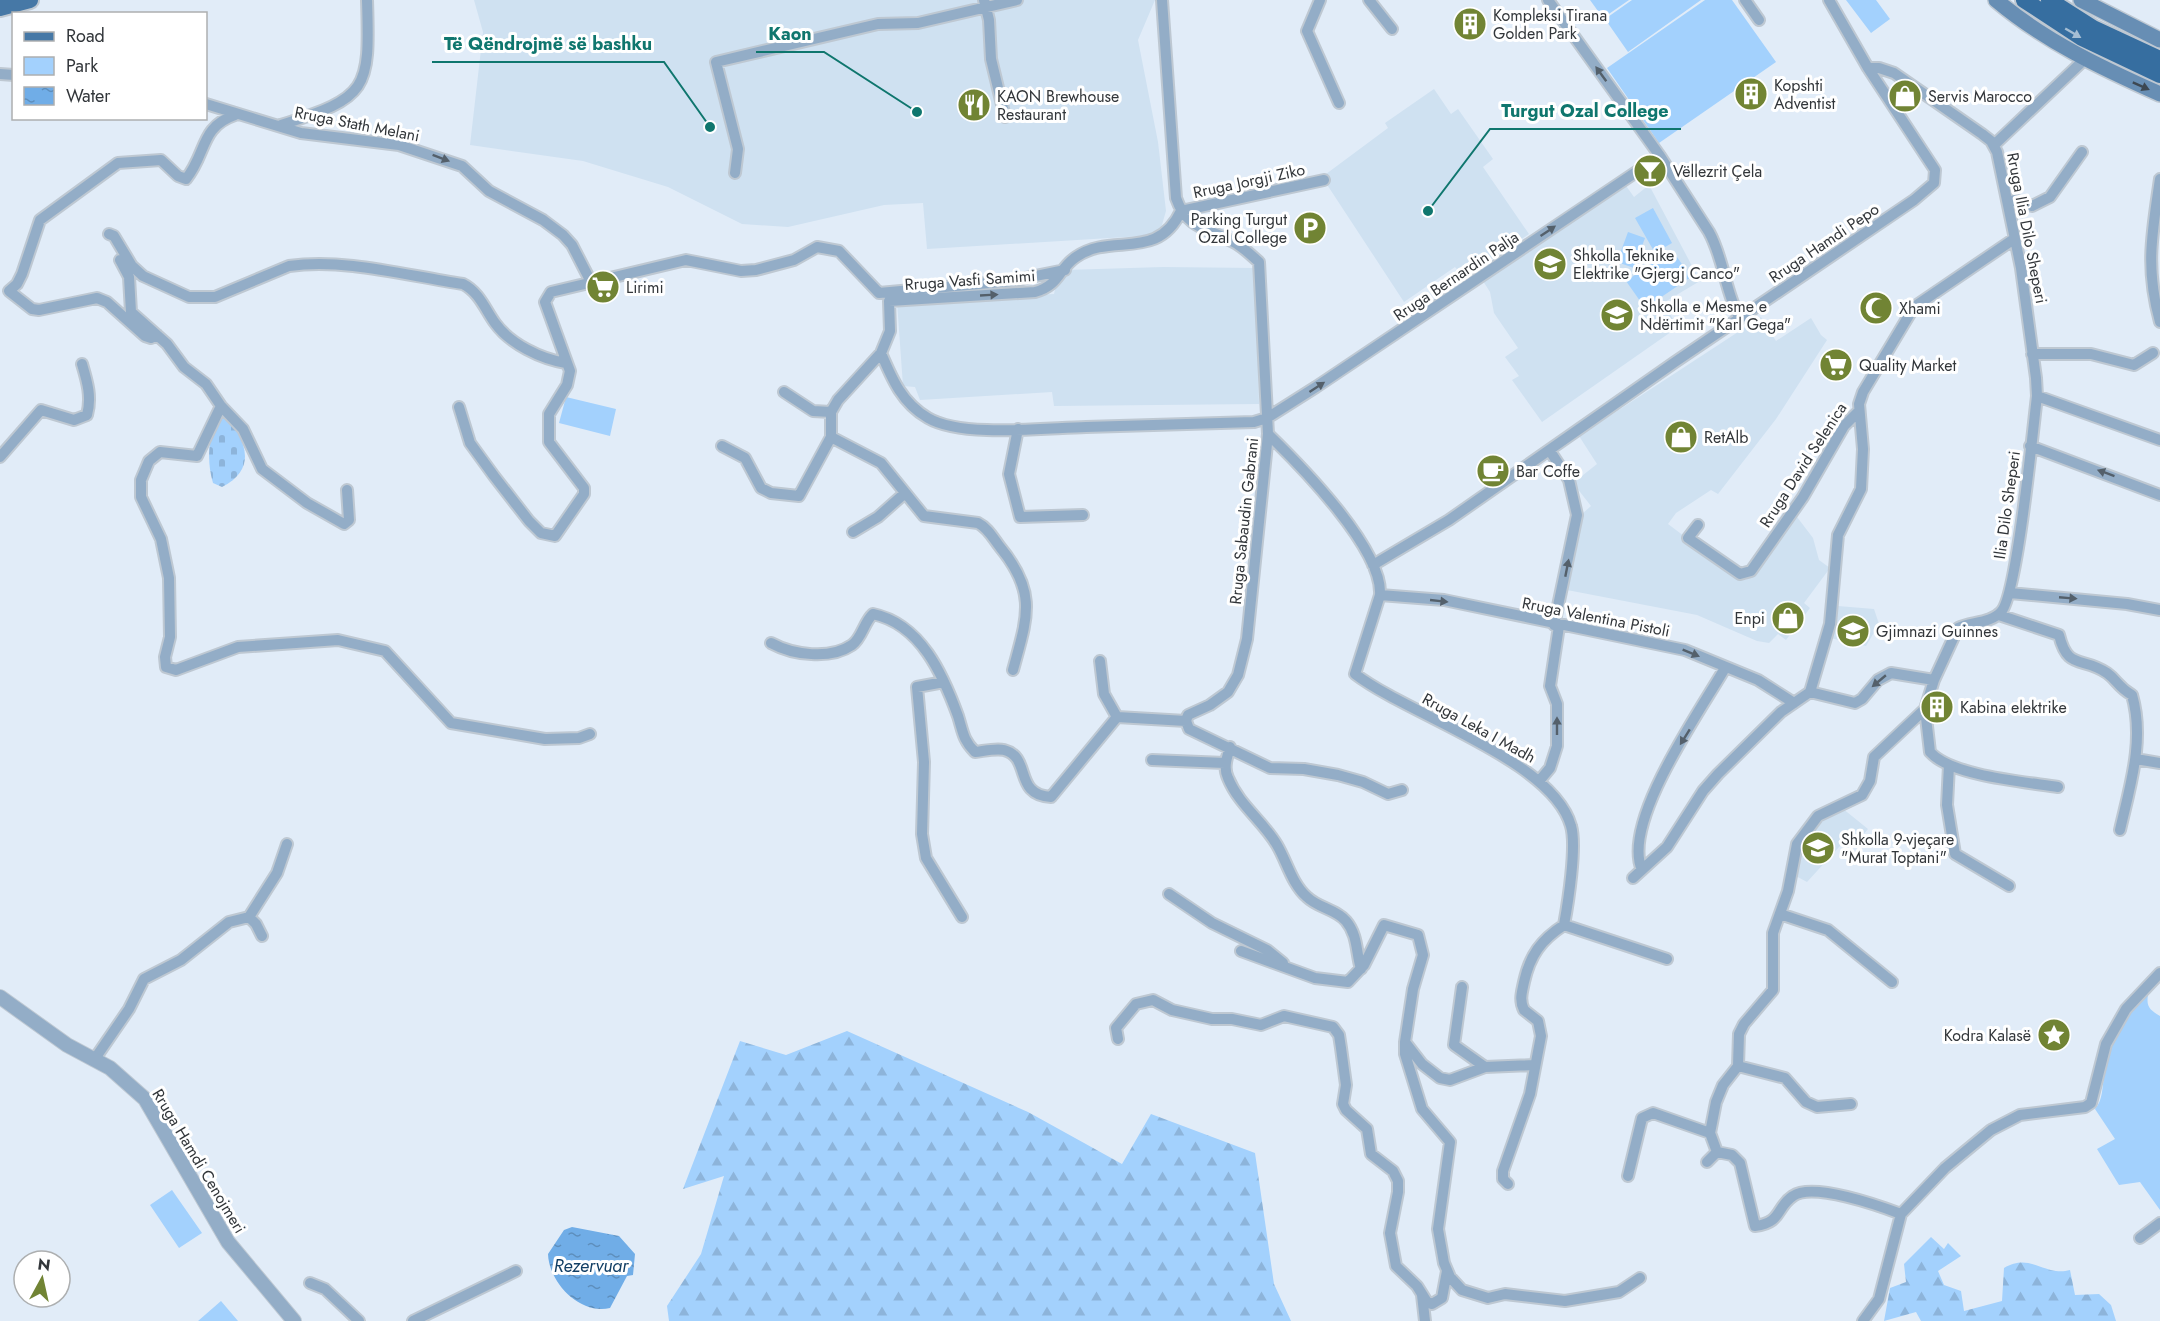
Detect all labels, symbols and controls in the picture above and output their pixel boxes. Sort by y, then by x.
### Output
place label: Kompleksi Tirana Golden Park [1493,4,1607,45]
building icon: Kompleksi Tirana Golden Park [1452,6,1488,42]
legend [12,12,207,120]
callout: Kaon [756,16,824,52]
text: Kaon [768,21,812,47]
text: Road [66,23,105,49]
callout: Të Qëndrojmë së bashku [432,26,664,62]
one-way arrow [2065,27,2081,38]
text: Të Qëndrojmë së bashku [444,31,652,57]
text: Park [66,53,98,79]
one-way arrow [1595,67,1607,83]
place label: Kopshti Adventist [1774,74,1836,115]
building icon: Kopshti Adventist [1733,76,1769,112]
shop icon: Servis Marocco [1887,78,1923,114]
one-way arrow [2133,81,2150,90]
text: Water [66,83,111,109]
place label: KAON Brewhouse Restaurant [997,85,1119,126]
place label: Servis Marocco [1928,85,2032,108]
restaurant icon: KAON Brewhouse Restaurant [956,87,992,123]
callout: Turgut Ozal College [1490,93,1681,129]
text: Turgut Ozal College [1501,98,1669,124]
street label: Rruga Stath Melani [292,101,422,147]
street label: Rruga Ilia Dilo Sheperi [2001,151,2053,305]
one-way arrow [432,153,450,163]
bar icon: Vëllezrit Çela [1632,153,1668,189]
street label: Rruga Jorgji Ziko [1191,158,1307,204]
place label: Vëllezrit Çela [1673,160,1762,183]
street label: Rruga Hamdi Pepo [1764,197,1884,288]
place label: Parking Turgut Ozal College [1191,208,1287,249]
parking icon: Parking Turgut Ozal College [1292,210,1328,246]
street label: Rruga Bernardin Palja [1389,225,1523,327]
one-way arrow [1540,226,1556,237]
place label: Shkolla Teknike Elektrike "Gjergj Canco" [1573,244,1740,285]
school or university icon: Shkolla Teknike Elektrike "Gjergj Canco" [1532,246,1568,282]
street label: Rruga Vasfi Samimi [904,264,1036,296]
supermarket icon: Lirimi [585,269,621,305]
place label: Lirimi [626,276,664,299]
one-way arrow [980,290,999,300]
mosque icon: Xhami [1858,290,1894,326]
place label: Shkolla e Mesme e Ndërtimit "Karl Gega" [1640,295,1791,336]
school or university icon: Shkolla e Mesme e Ndërtimit "Karl Gega" [1599,297,1635,333]
place label: Xhami [1899,297,1941,320]
supermarket icon: Quality Market [1818,347,1854,383]
place label: Quality Market [1859,354,1956,377]
one-way arrow [1308,381,1324,393]
street label: Rruga David Selenica [1754,398,1852,532]
shop icon: RetAlb [1663,419,1699,455]
place label: RetAlb [1704,426,1748,449]
street label: Rruga Sabaudin Gabrani [1224,436,1264,606]
street label: Ilia Dilo Sheperi [1988,449,2026,561]
cafe icon: Bar Coffe [1475,453,1511,489]
place label: Bar Coffe [1516,460,1580,483]
one-way arrow [2097,468,2115,478]
one-way arrow [1563,559,1572,578]
street label: Rruga Valentina Pistoli [1520,591,1672,643]
one-way arrow [2059,593,2078,603]
one-way arrow [1429,596,1448,606]
shop icon: Enpi [1770,600,1806,636]
place label: Enpi [1735,607,1765,630]
school or university icon: Gjimnazi Guinnes [1835,613,1871,649]
place label: Gjimnazi Guinnes [1876,620,1998,643]
one-way arrow [1682,649,1700,659]
one-way arrow [1872,675,1887,688]
street label: Rruga Leka I Madh [1418,687,1540,769]
building icon: Kabina elektrike [1919,689,1955,725]
place label: Kabina elektrike [1960,696,2067,719]
one-way arrow [1552,717,1562,736]
one-way arrow [1679,729,1690,745]
place label: Shkolla 9-vjeçare "Murat Toptani" [1841,828,1954,869]
school or university icon: Shkolla 9-vjeçare "Murat Toptani" [1800,830,1836,866]
place icon: Kodra Kalasë [2036,1017,2072,1053]
place label: Kodra Kalasë [1944,1024,2031,1047]
street label: Rruga Hamdi Cenojmeri [147,1084,251,1238]
north arrow [12,1249,72,1309]
text: N [36,1252,52,1277]
water label: Rezervuar [554,1253,629,1279]

